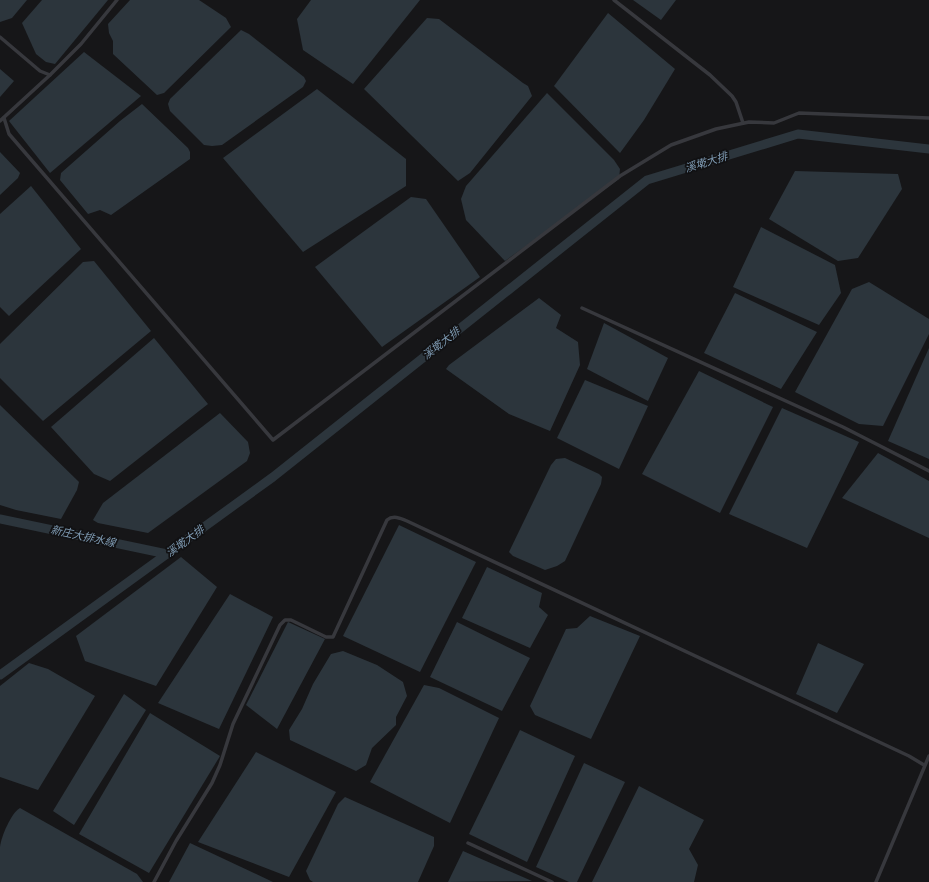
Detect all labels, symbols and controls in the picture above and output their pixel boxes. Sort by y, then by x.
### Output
water label: 溪墘大排 [683,149,731,176]
water label: 溪墘大排 [420,323,465,363]
water label: 溪墘大排 [164,522,209,560]
water label: 新庄大排水線 [49,523,118,551]

